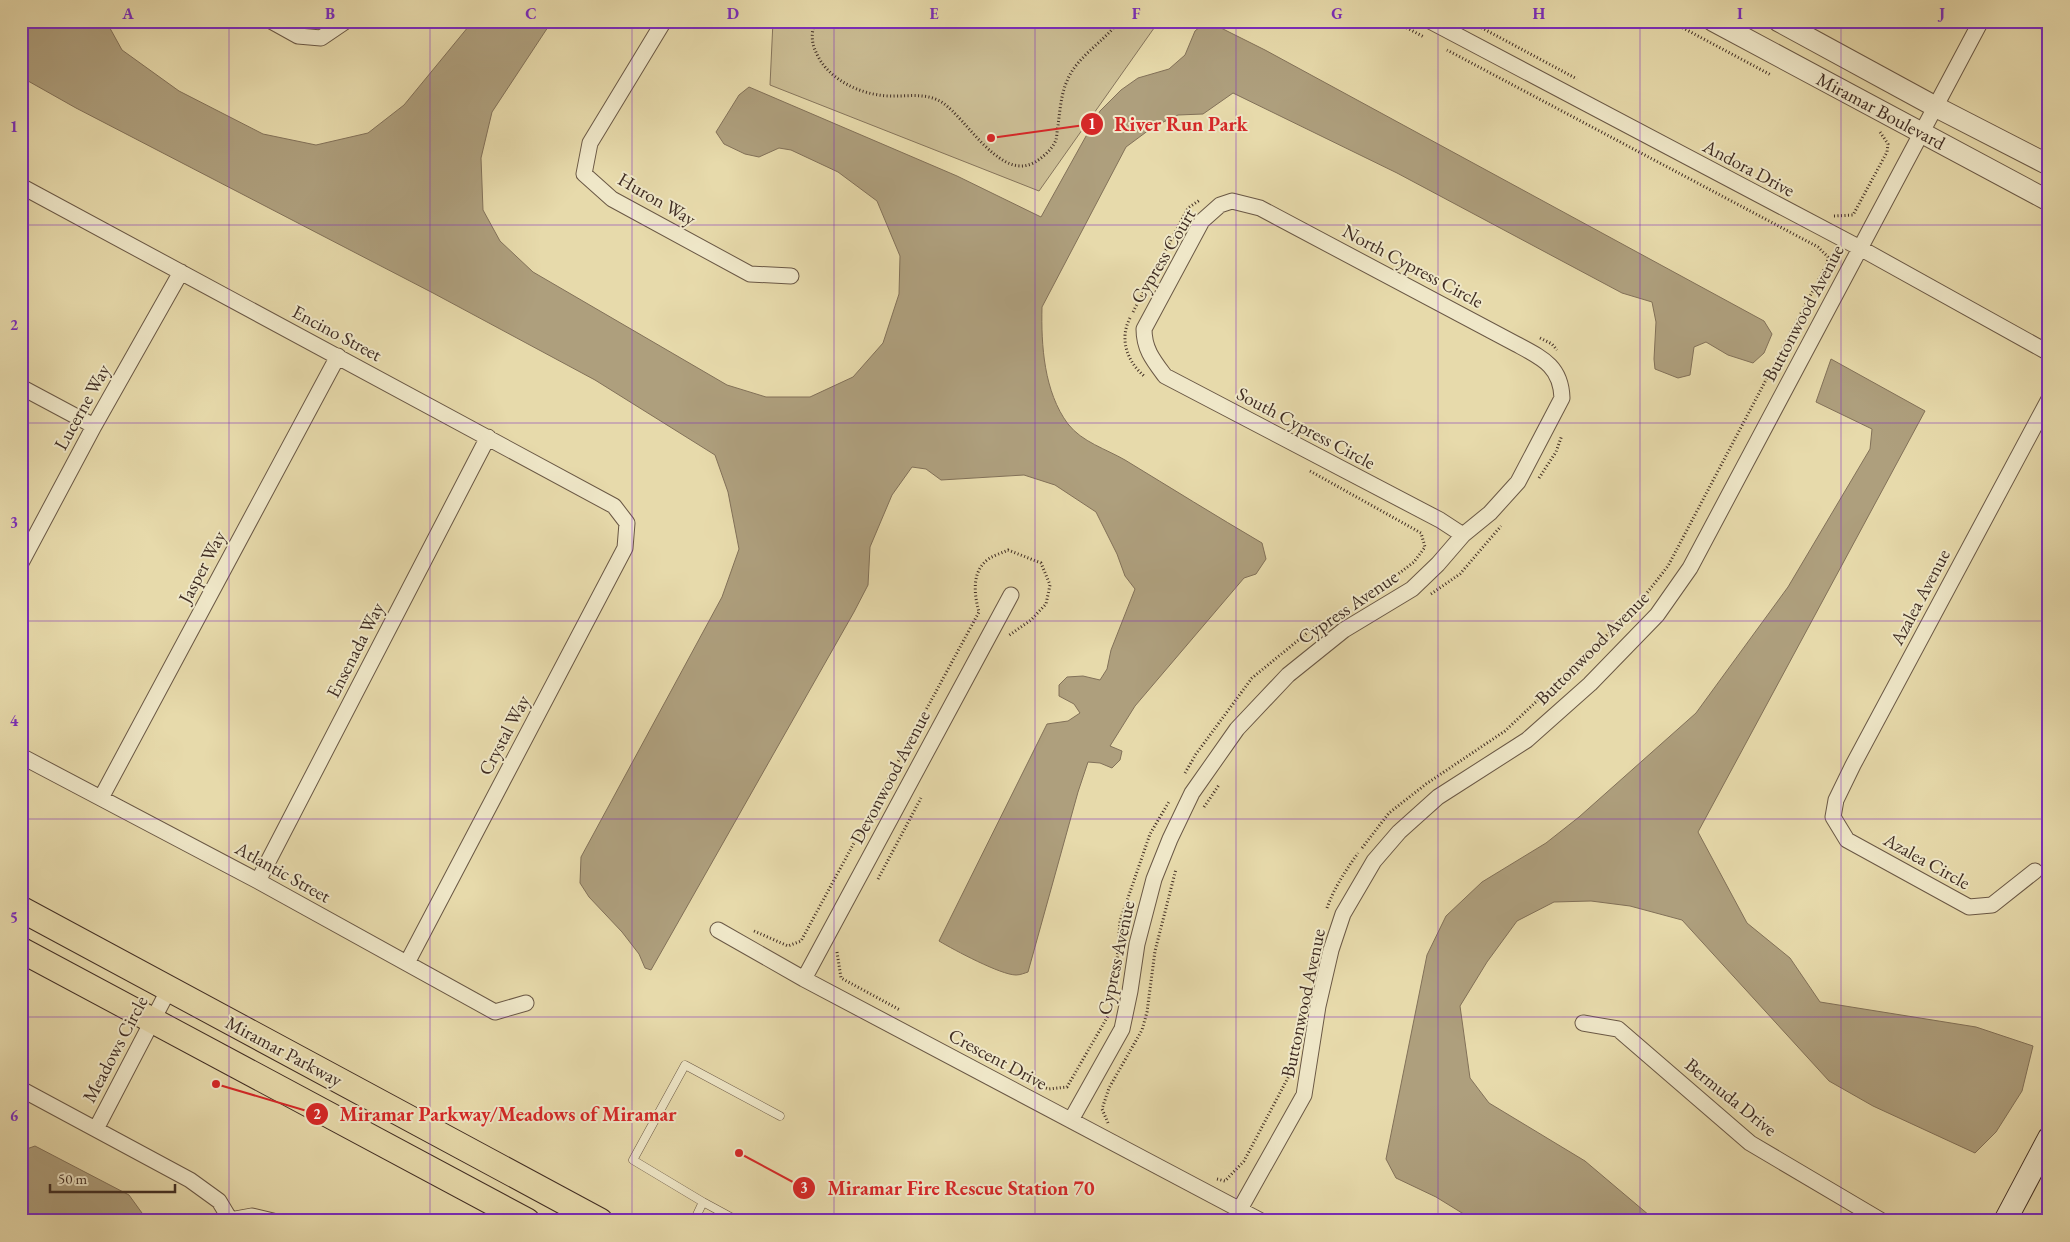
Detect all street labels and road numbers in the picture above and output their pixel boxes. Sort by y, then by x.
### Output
street label: Miramar Boulevard [1812,67,1950,156]
street label: Andora Drive [1698,133,1799,203]
street label: Huron Way [613,167,701,232]
street label: Cypress Court [1125,204,1201,308]
street label: North Cypress Circle [1338,218,1488,314]
street label: Buttonwood Avenue [1756,240,1850,386]
street label: Encino Street [288,299,386,367]
street label: Lucerne Way [48,359,116,454]
street label: South Cypress Circle [1232,381,1380,475]
street label: Jasper Way [172,526,232,609]
street label: Azalea Avenue [1884,545,1956,650]
street label: Cypress Avenue [1293,564,1403,650]
street label: Buttonwood Avenue [1530,586,1654,710]
street label: Ensenada Way [320,597,390,702]
street label: Crystal Way [472,690,536,779]
street label: Devonwood Avenue [844,706,936,848]
street label: Azalea Circle [1878,827,1975,895]
street label: Atlantic Street [230,835,335,908]
street label: Cypress Avenue [1092,899,1140,1017]
street label: Buttonwood Avenue [1275,926,1331,1080]
street label: Meadows Circle [76,991,154,1107]
street label: Miramar Parkway [221,1010,347,1093]
street label: Crescent Drive [944,1022,1052,1096]
street label: Bermuda Drive [1680,1052,1782,1142]

